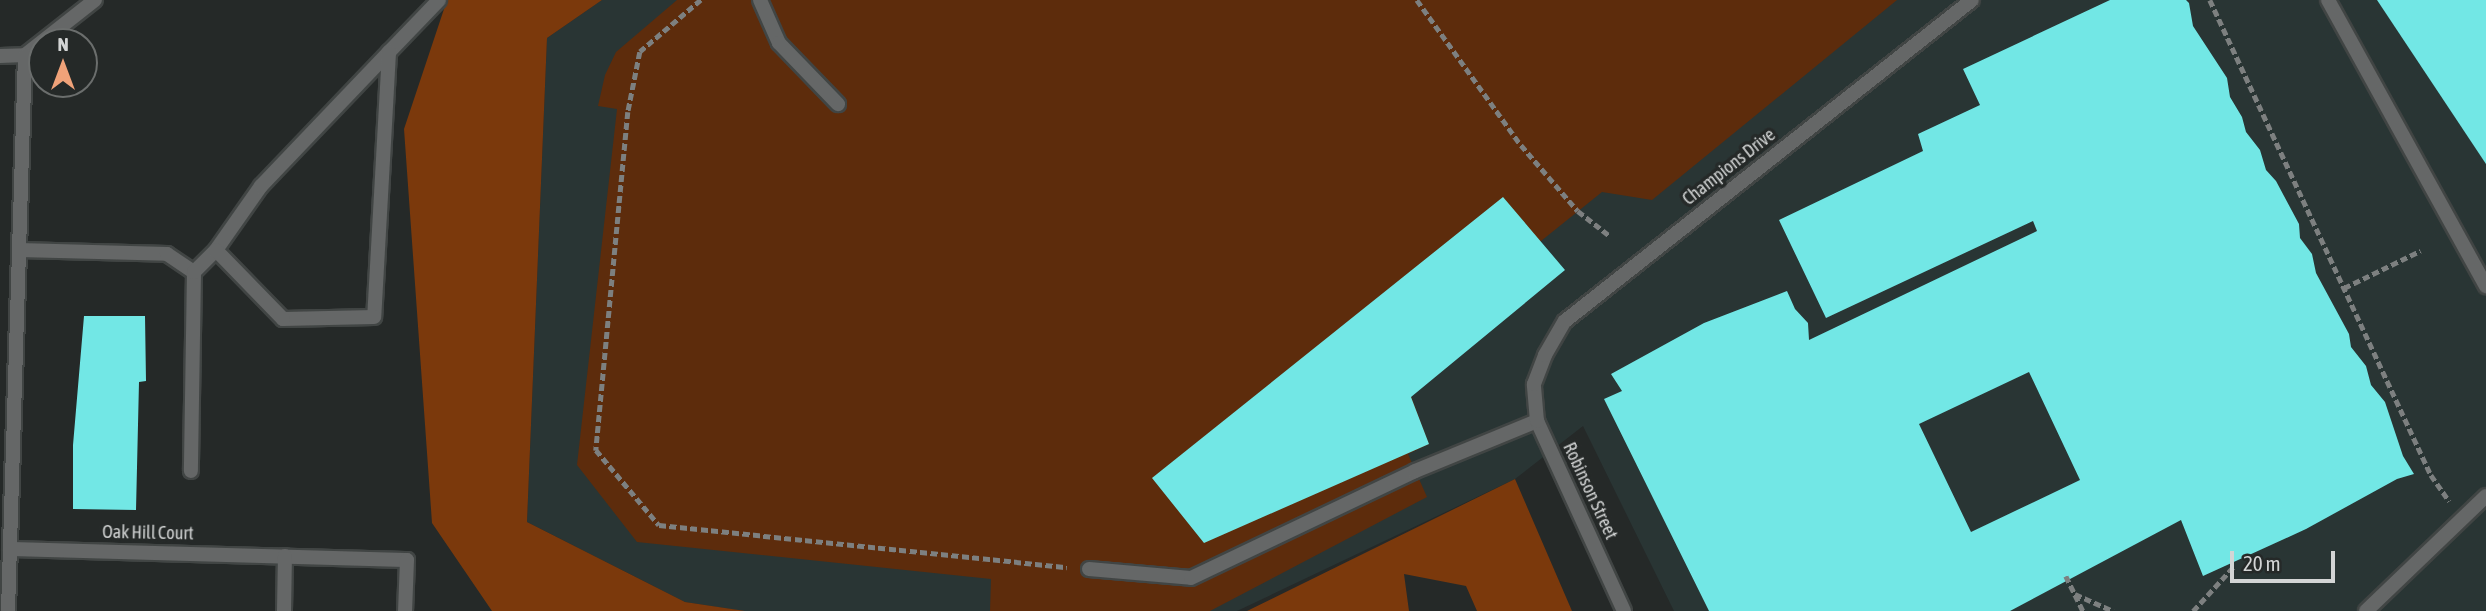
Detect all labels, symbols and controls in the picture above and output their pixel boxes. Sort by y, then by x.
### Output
north arrow [28,28,98,98]
text: N [57,33,69,55]
street label: Champions Drive [1678,124,1780,210]
street label: Robinson Street [1558,439,1622,543]
street label: Oak Hill Court [102,521,194,545]
scale bar [2234,538,2339,582]
text: 20 m [2243,551,2281,575]

